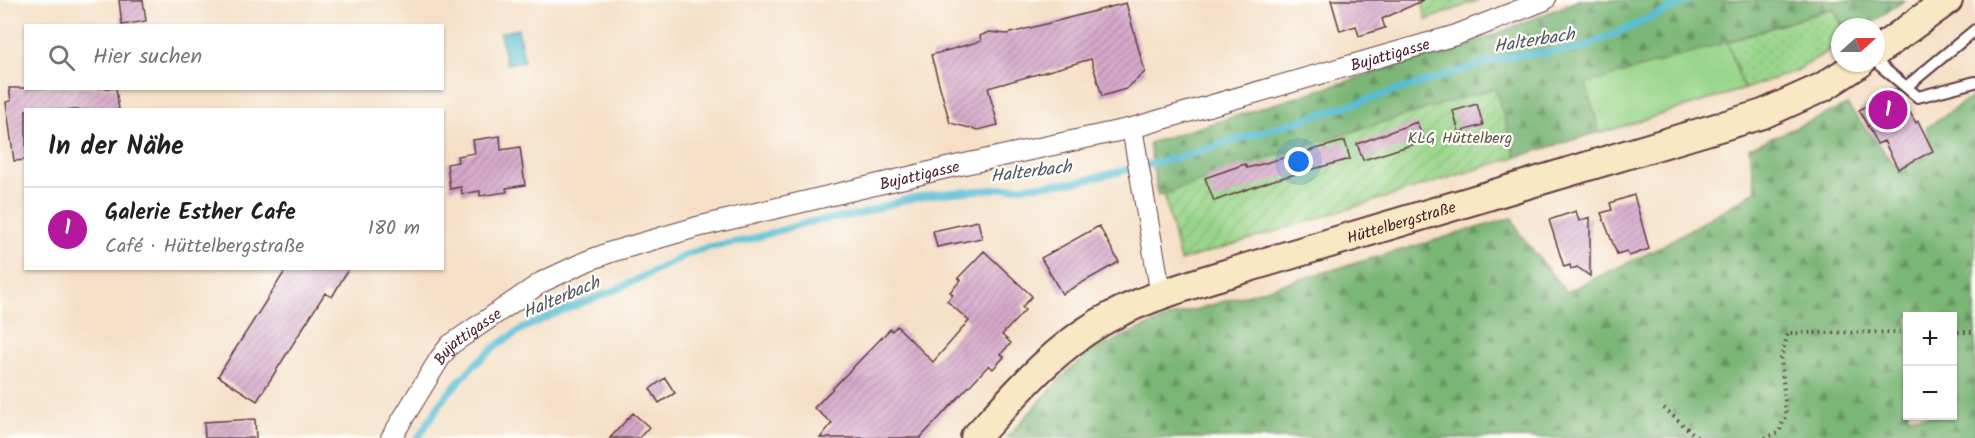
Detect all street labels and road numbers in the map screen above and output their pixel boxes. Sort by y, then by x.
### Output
street label: Bujattigasse [1348,32,1433,79]
street label: Bujattigasse [877,155,962,198]
street label: Hüttelbergstraße [1344,195,1459,251]
street label: Bujattigasse [428,302,507,370]

